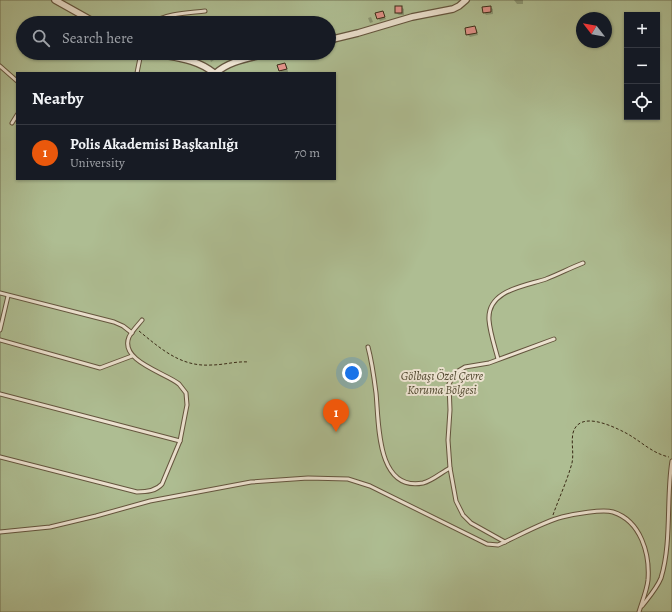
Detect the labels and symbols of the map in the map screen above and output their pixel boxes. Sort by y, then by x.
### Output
north arrow [576,12,612,48]
your location [342,363,362,383]
park label: Gölbaşı Özel Çevre Koruma Bölgesi [401,368,484,398]
pin: 1 [323,399,349,432]

